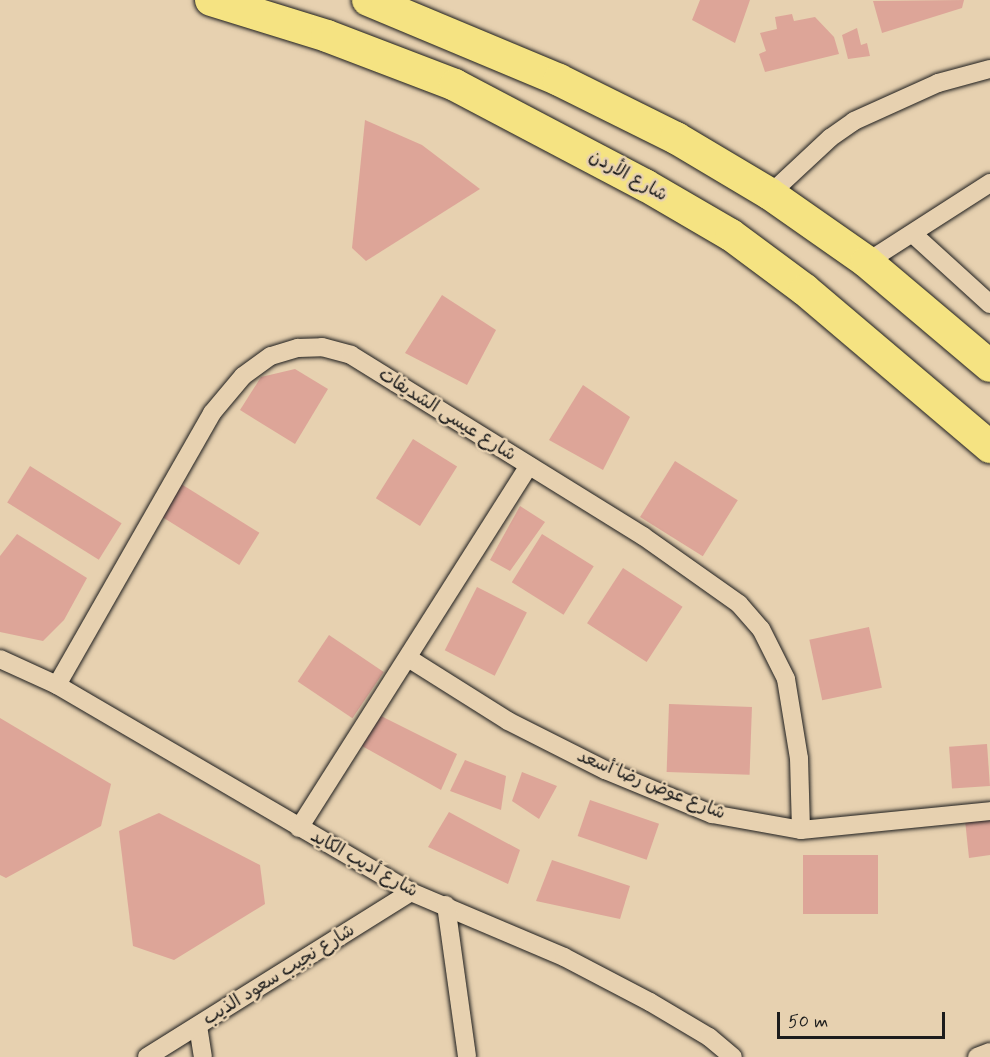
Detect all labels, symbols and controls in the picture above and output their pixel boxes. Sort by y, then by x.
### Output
street label: شارع الأردن [585,146,671,206]
street label: شارع عيسى الشديفات [374,364,520,466]
street label: شارع عوض رضا أسعد [573,745,729,825]
street label: شارع أديب الكايد [307,826,421,902]
street label: شارع نجيب سعود الذيب [199,920,359,1030]
scale bar [780,1000,948,1038]
text: 50 m [788,1010,828,1034]

